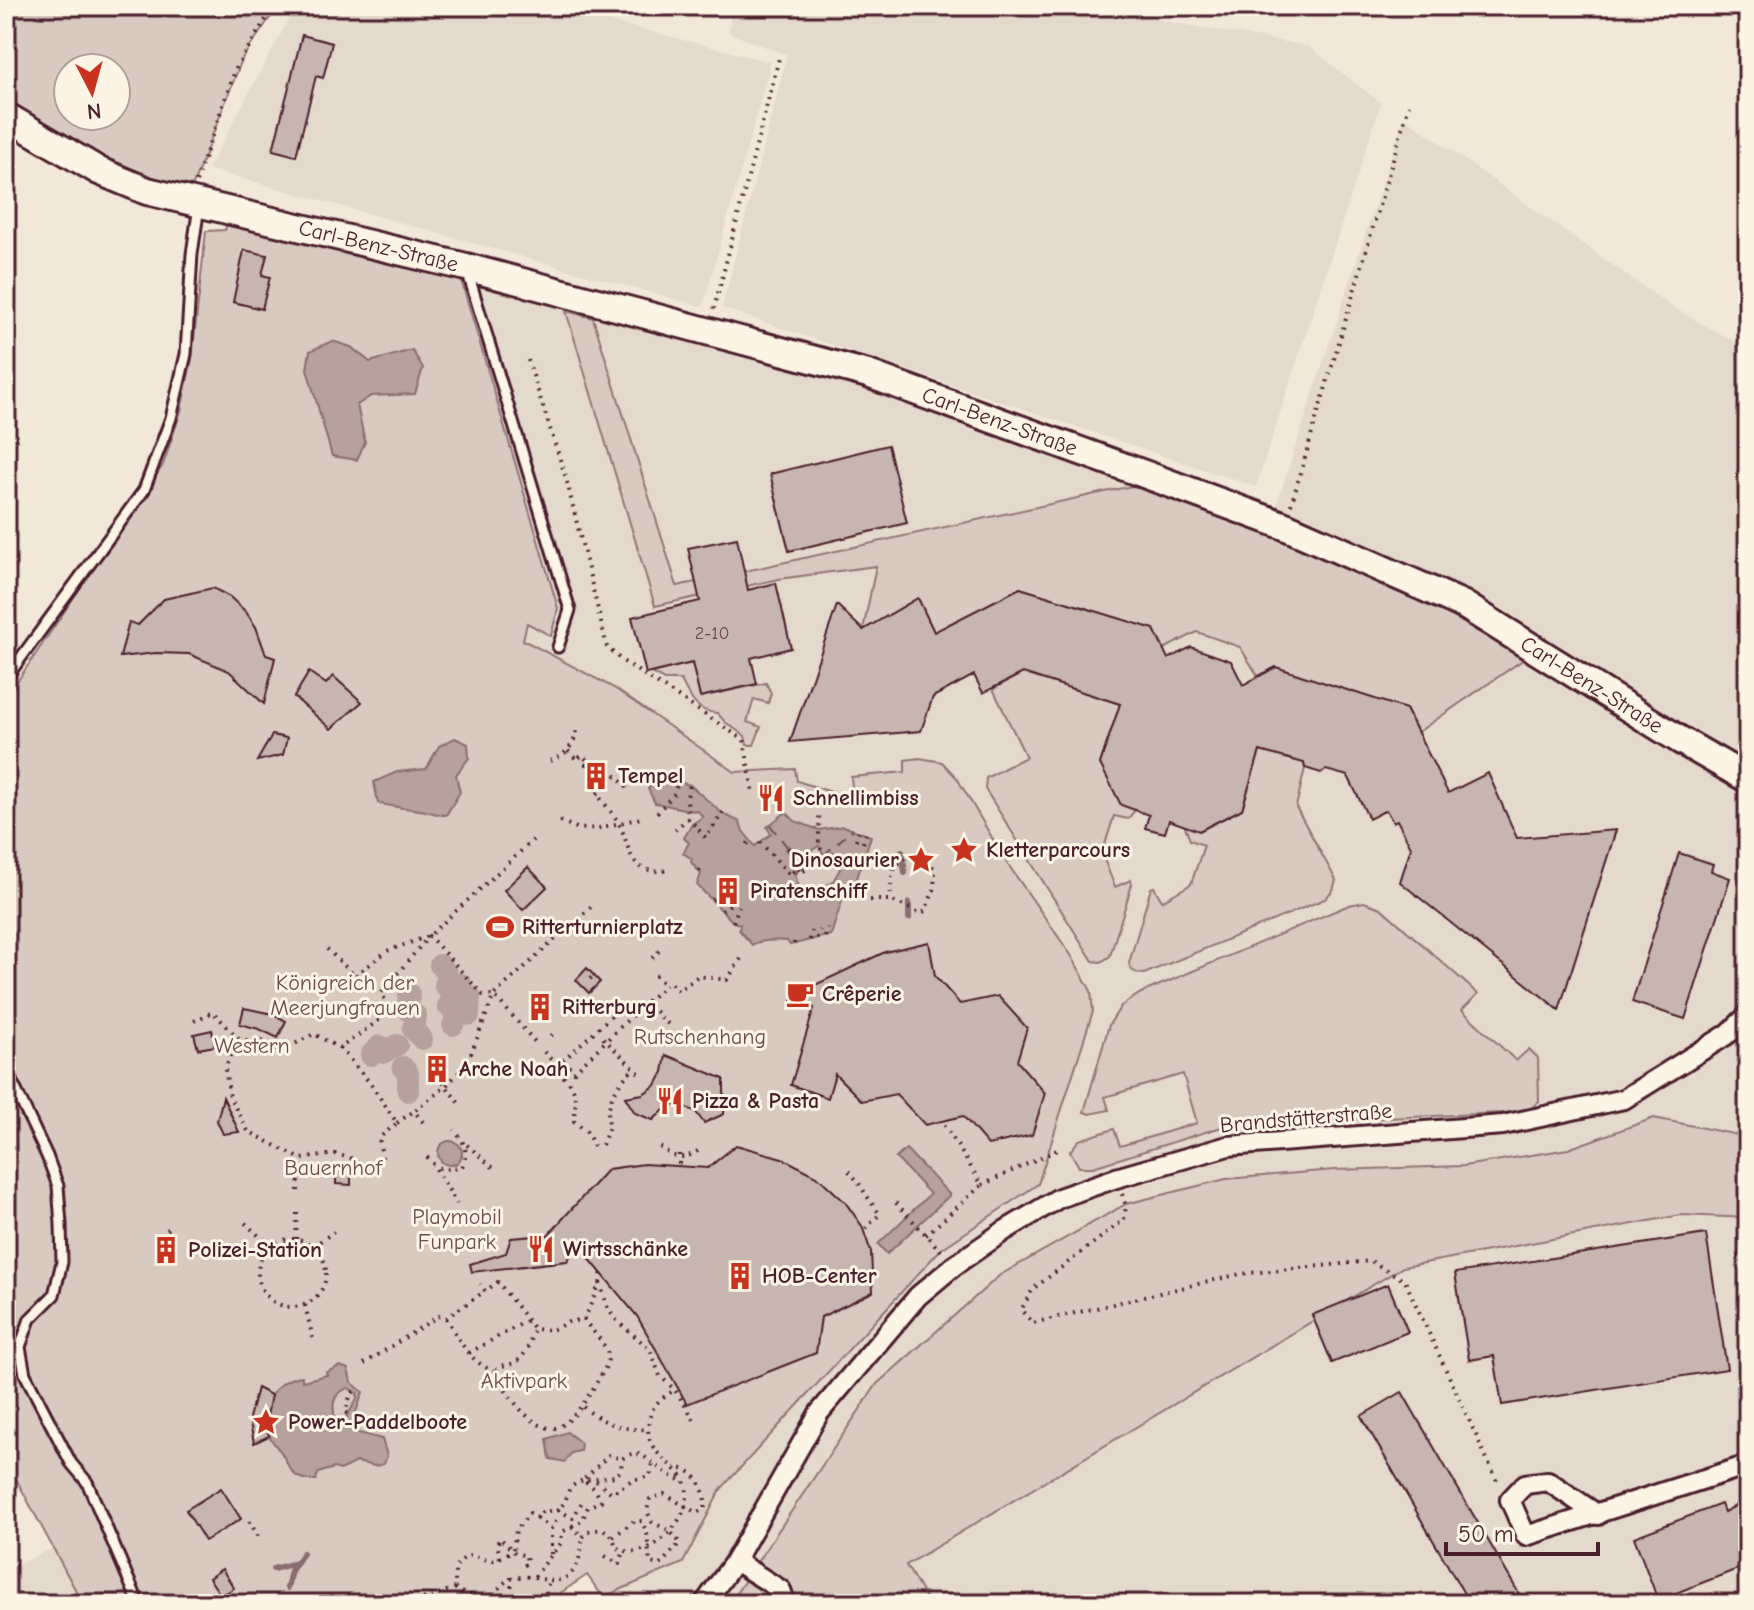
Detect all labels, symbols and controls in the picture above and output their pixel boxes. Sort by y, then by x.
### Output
north arrow [52,52,132,132]
text: N [85,97,102,125]
street label: Carl-Benz-Straße [296,215,461,278]
street label: Carl-Benz-Straße [918,382,1081,462]
house number: 2-10 [695,623,729,644]
street label: Carl-Benz-Straße [1516,630,1668,739]
building icon: Tempel [581,761,611,791]
place label: Tempel [618,763,684,789]
restaurant icon: Schnellimbiss [756,783,786,813]
place label: Schnellimbiss [793,785,919,811]
place icon: Kletterparcours [949,835,979,865]
place label: Kletterparcours [986,837,1130,863]
place icon: Dinosaurier [906,845,936,875]
place label: Dinosaurier [791,847,899,873]
building icon: Piratenschiff [713,876,743,906]
place label: Piratenschiff [750,878,868,904]
sports icon: Ritterturnierplatz [485,912,515,942]
place label: Ritterturnierplatz [522,914,683,940]
park label: Königreich der Meerjungfrauen [270,970,420,1021]
cafe icon: Crêperie [785,979,815,1009]
place label: Crêperie [822,981,902,1007]
building icon: Ritterburg [525,992,555,1022]
place label: Ritterburg [562,994,657,1020]
park label: Rutschenhang [634,1024,766,1050]
park label: Western [214,1033,290,1059]
building icon: Arche Noah [422,1054,452,1084]
place label: Arche Noah [459,1056,568,1082]
restaurant icon: Pizza & Pasta [655,1086,685,1116]
place label: Pizza & Pasta [692,1088,819,1114]
street label: Brandstätterstraße [1219,1098,1393,1138]
park label: Bauernhof [284,1155,384,1181]
park label: Playmobil Funpark [412,1204,502,1255]
restaurant icon: Wirtsschänke [526,1234,556,1264]
building icon: Polizei-Station [151,1235,181,1265]
place label: Wirtsschänke [563,1236,688,1262]
place label: Polizei-Station [188,1237,322,1263]
building icon: HOB-Center [725,1261,755,1291]
place label: HOB-Center [762,1263,877,1289]
park label: Aktivpark [481,1368,568,1394]
place icon: Power-Paddelboote [251,1407,281,1437]
place label: Power-Paddelboote [288,1409,467,1435]
scale bar [1446,1506,1598,1556]
text: 50 m [1458,1520,1514,1548]

